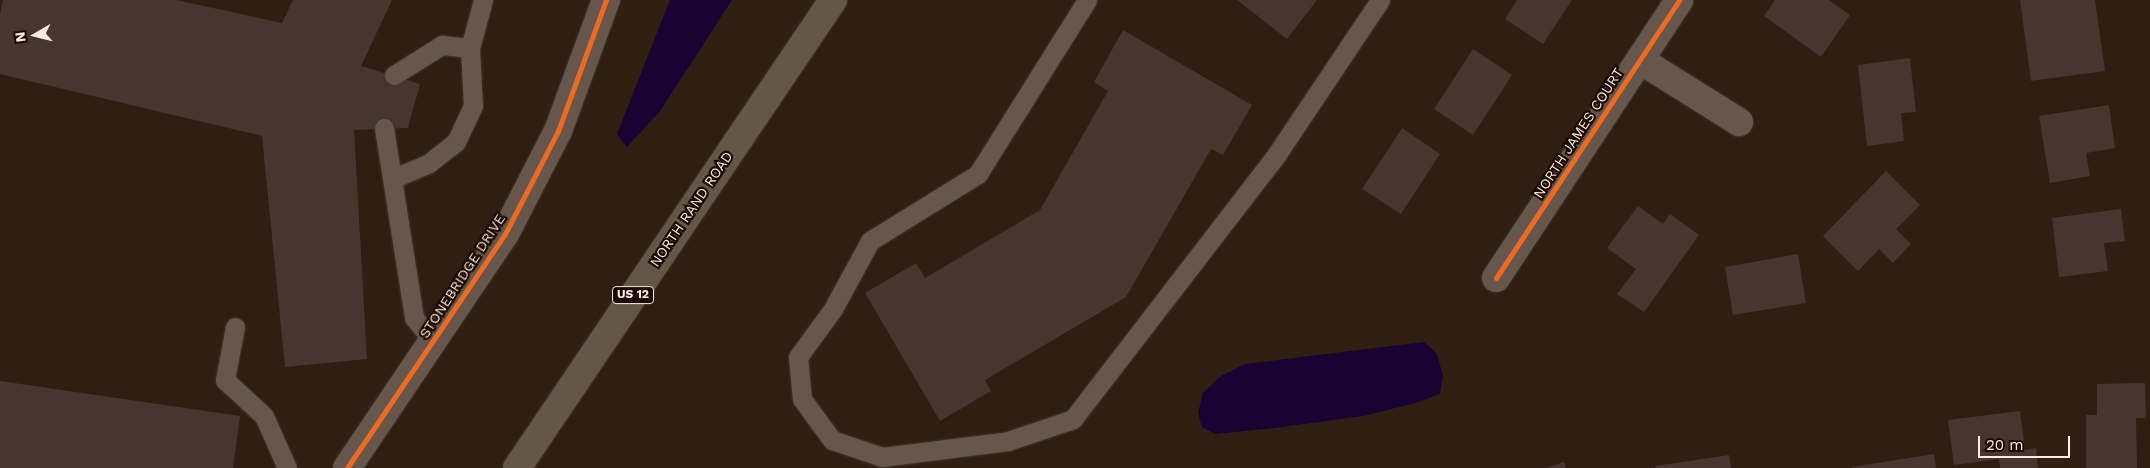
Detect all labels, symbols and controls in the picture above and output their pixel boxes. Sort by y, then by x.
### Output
north arrow [10,10,60,60]
text: N [12,31,29,43]
street label: NORTH JAMES COURT [1529,65,1627,201]
street label: NORTH RAND ROAD [646,148,736,270]
street label: STONEBRIDGE DRIVE [416,211,508,341]
road number: US 12 [612,286,654,304]
scale bar [1980,426,2072,458]
text: 20 m [1986,436,2024,454]

